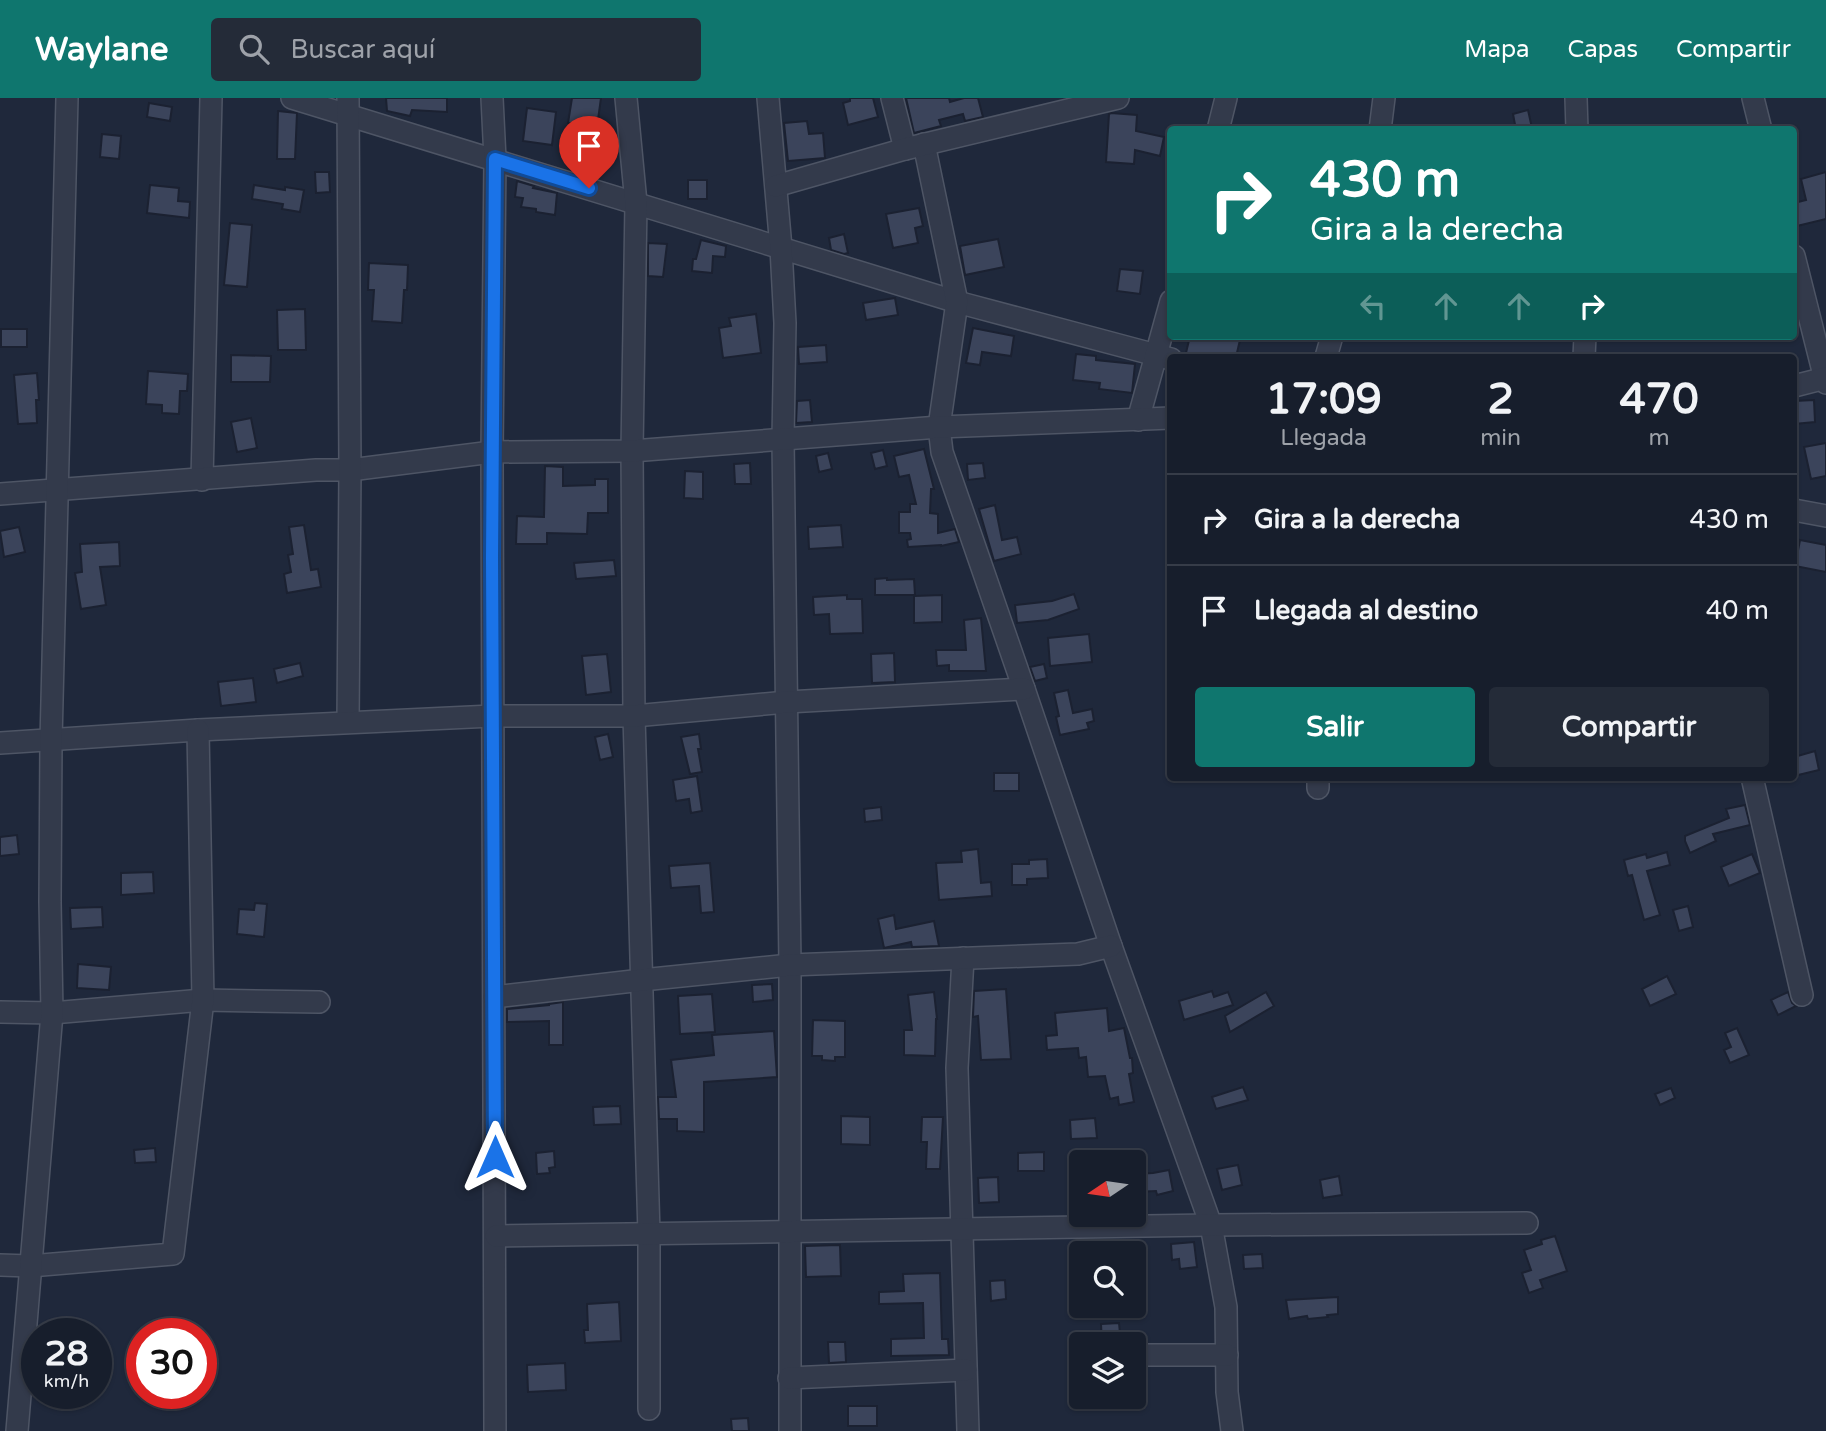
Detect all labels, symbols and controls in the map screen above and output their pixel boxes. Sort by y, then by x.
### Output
search box [211,18,701,81]
text: Waylane [35,30,169,69]
icon: search [235,30,273,68]
text: Buscar aquí [291,34,435,65]
text: Mapa [1464,35,1530,64]
text: Capas [1568,35,1638,64]
text: Compartir [1676,35,1791,64]
pin [559,116,619,188]
icon: arrive [570,127,608,165]
text: 430 m [1310,151,1460,210]
icon: right [1195,154,1286,245]
text: Gira a la derecha [1310,211,1564,249]
icon: left [1354,287,1392,325]
icon: ahead [1427,287,1465,325]
icon: ahead [1500,287,1538,325]
icon: right [1573,287,1611,325]
text: 17:09 [1265,374,1382,425]
text: 2 [1487,374,1514,425]
text: 470 [1619,374,1699,425]
text: Llegada [1280,424,1367,452]
text: min [1480,424,1521,452]
text: m [1648,424,1670,452]
icon: right [1195,501,1233,539]
text: Gira a la derecha [1254,504,1460,535]
text: 430 m [1689,504,1769,535]
icon: arrive [1195,592,1233,630]
text: Llegada al destino [1254,595,1478,626]
text: 40 m [1706,595,1769,626]
button: Salir [1195,687,1475,767]
button: Compartir [1489,687,1769,767]
position arrow [458,1120,532,1194]
north arrow [1069,1150,1146,1227]
map controls [1069,1150,1146,1409]
button: search [1069,1241,1146,1318]
speed limit sign: 30 [126,1318,217,1409]
button: layers [1069,1332,1146,1409]
text: 28 [45,1333,88,1375]
text: km/h [44,1370,89,1392]

